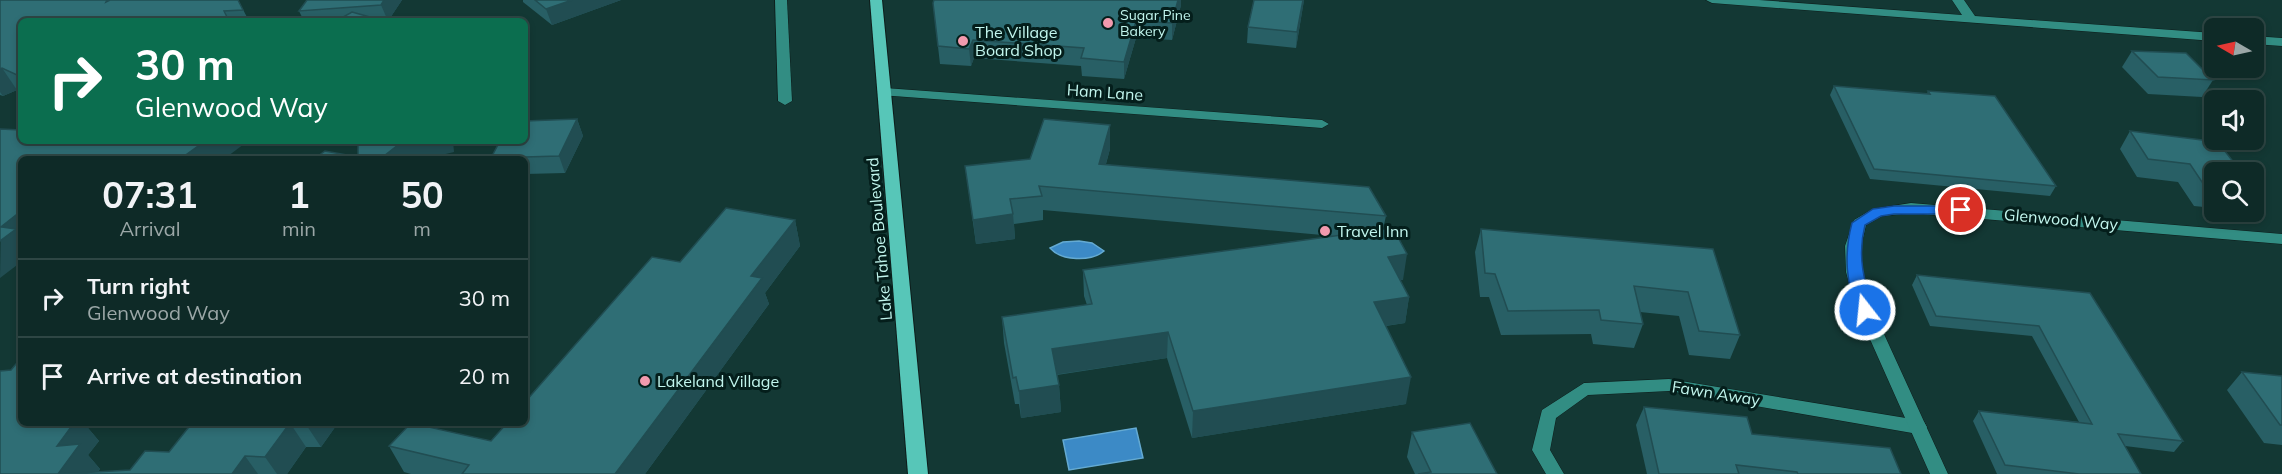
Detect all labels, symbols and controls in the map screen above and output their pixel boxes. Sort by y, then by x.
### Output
place label: Sugar Pine Bakery [1120,6,1191,40]
marker: Sugar Pine Bakery [1101,16,1115,30]
north arrow [2204,18,2264,78]
map controls [2204,18,2264,222]
place label: The Village Board Shop [975,22,1062,60]
marker: The Village Board Shop [956,34,970,48]
text: 30 m [135,38,235,91]
icon: right [36,42,114,120]
street label: Ham Lane [1066,79,1144,105]
text: Glenwood Way [135,90,328,124]
button: sound [2204,90,2264,150]
street label: Lake Tahoe Boulevard [862,157,896,321]
button: search [2204,162,2264,222]
text: 07:31 [102,172,198,217]
text: 1 [288,172,310,217]
text: 50 [400,172,444,217]
pin [1935,184,1986,235]
icon: arrive [1944,193,1977,226]
street label: Glenwood Way [2003,204,2119,234]
text: Arrival [119,216,181,241]
text: min [282,216,316,241]
text: m [413,216,431,241]
place label: Travel Inn [1337,221,1409,241]
marker: Travel Inn [1318,224,1332,238]
text: Turn right [87,272,190,300]
position arrow [1833,278,1897,342]
icon: right [36,282,69,315]
text: 30 m [459,284,510,312]
text: Glenwood Way [87,300,230,325]
icon: arrive [36,360,69,393]
text: Arrive at destination [87,362,302,390]
text: 20 m [459,362,510,390]
place label: Lakeland Village [657,371,779,391]
marker: Lakeland Village [638,374,652,388]
street label: Fawn Away [1671,376,1762,410]

